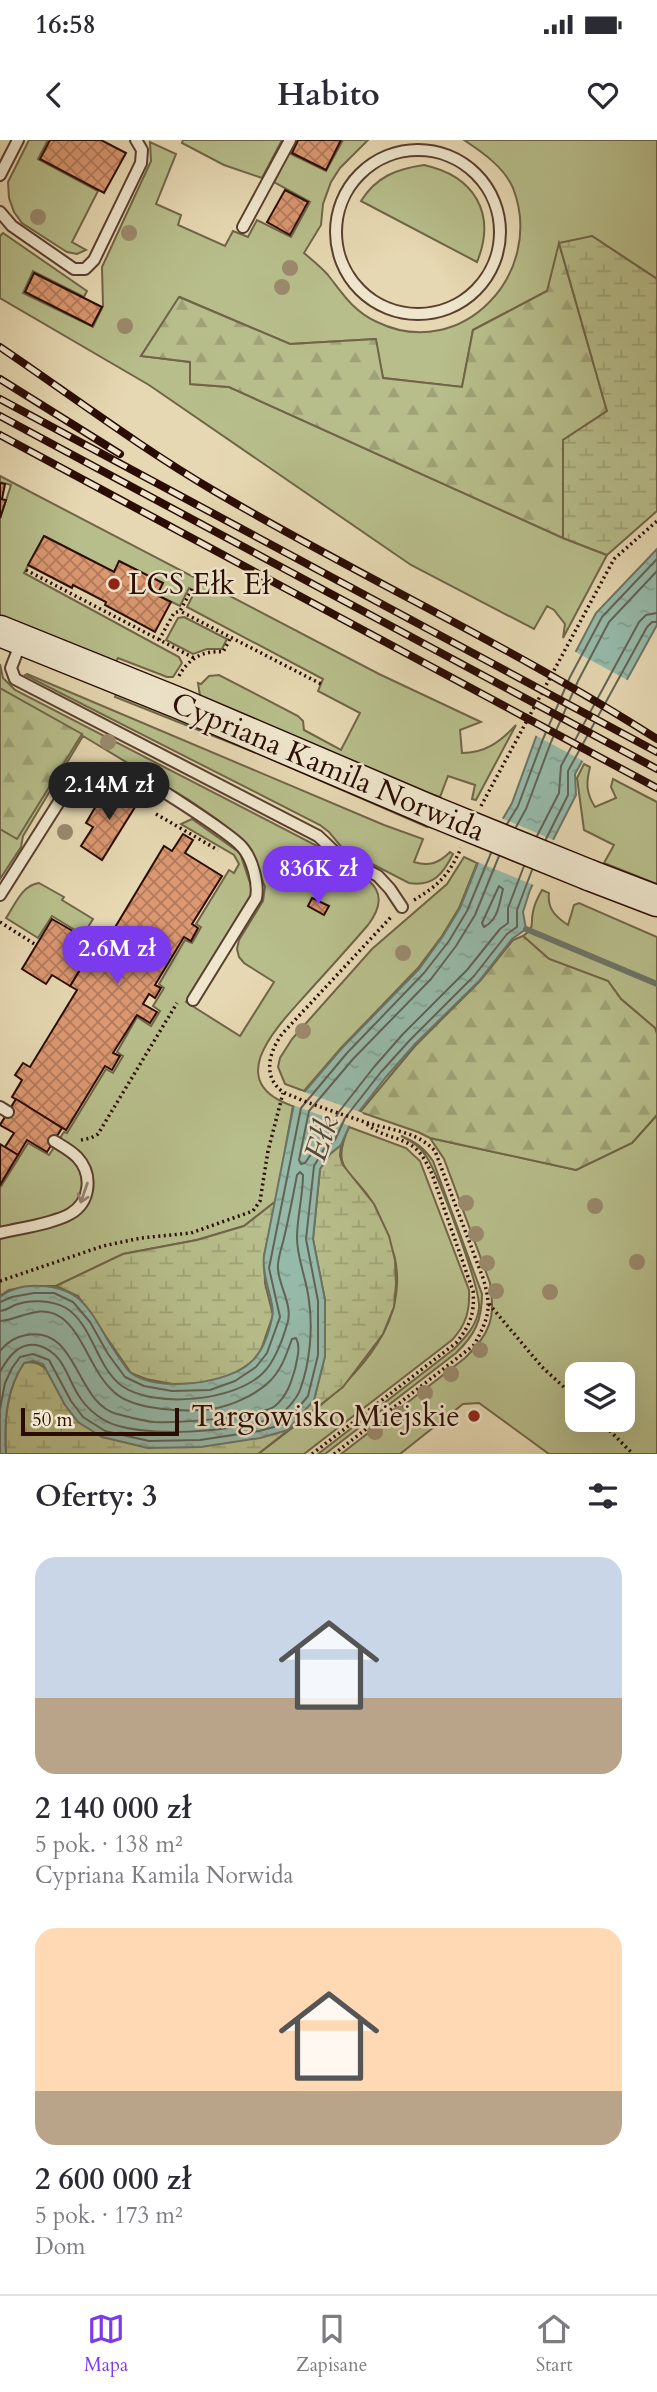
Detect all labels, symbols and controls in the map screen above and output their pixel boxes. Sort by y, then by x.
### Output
text: 16:58 [35,7,96,42]
text: Habito [277,73,380,117]
icon: back [35,76,73,114]
icon: heart [584,76,622,114]
place label: LCS Ełk Eł [128,564,272,605]
marker: LCS Ełk Eł [106,576,122,592]
street label: Cypriana Kamila Norwida [165,682,491,852]
pin: 2.14M zł [37,762,181,822]
text: 2.14M zł [64,769,154,800]
pin: 836K zł [253,846,383,906]
text: 836K zł [279,853,357,884]
pin: 2.6M zł [52,926,182,986]
text: 2.6M zł [78,933,156,964]
water label: Ełk [294,1109,350,1167]
one-way arrow [77,1182,89,1204]
map controls [565,1362,635,1432]
button: layers [565,1362,635,1432]
place label: Targowisko Miejskie [191,1396,460,1437]
scale bar [21,1405,178,1437]
text: 50 m [32,1407,73,1433]
marker: Targowisko Miejskie [466,1408,482,1424]
text: Oferty: 3 [35,1476,157,1517]
icon: filters [584,1477,622,1515]
icon: home [266,1602,392,1728]
text: 2 140 000 zł [35,1788,191,1829]
text: 5 pok. · 138 m² [35,1829,183,1860]
text: Cypriana Kamila Norwida [35,1860,293,1891]
icon: home [266,1973,392,2099]
text: 2 600 000 zł [35,2159,191,2200]
text: 5 pok. · 173 m² [35,2200,183,2231]
text: Dom [35,2231,86,2262]
tab: Mapa [84,2310,128,2378]
tab: Zapisane [296,2310,367,2378]
tab: Start [535,2310,573,2378]

